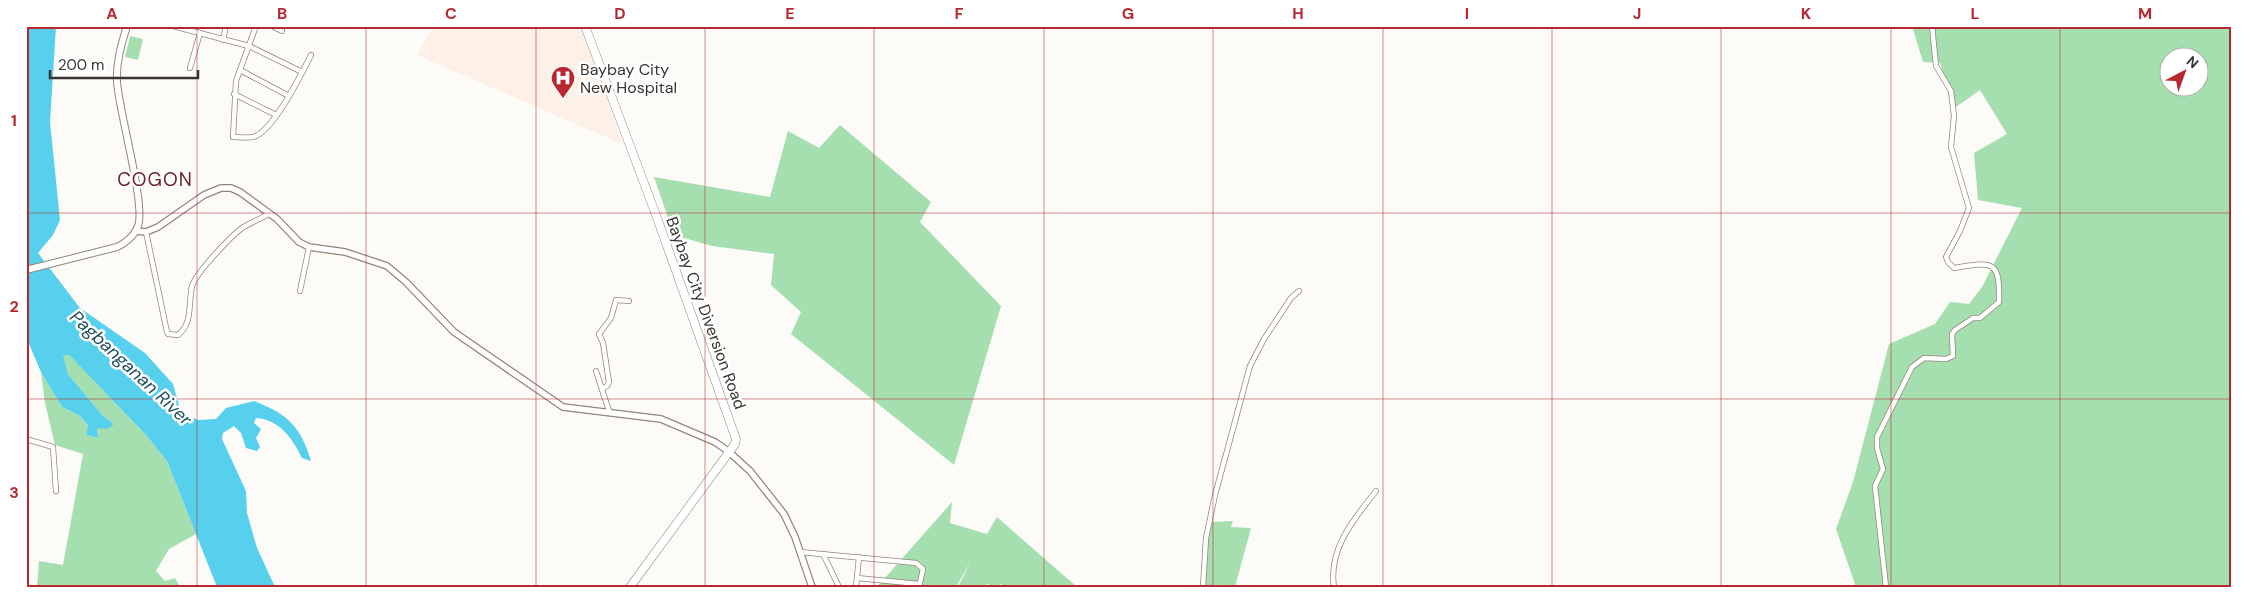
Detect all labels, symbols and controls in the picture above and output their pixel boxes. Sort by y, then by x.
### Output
text: A [106,3,118,24]
text: B [277,3,287,24]
text: C [445,3,457,24]
text: D [614,3,626,24]
text: E [785,3,795,24]
text: F [955,3,964,24]
text: G [1122,3,1134,24]
text: H [1292,3,1304,24]
text: I [1465,3,1469,24]
text: J [1633,3,1641,24]
text: K [1801,3,1812,24]
text: L [1971,3,1980,24]
text: M [2138,3,2152,24]
scale bar [50,48,198,80]
north arrow [2160,48,2210,98]
text: N [2183,52,2202,72]
text: 200 m [58,55,104,75]
place label: Baybay City New Hospital [580,59,677,98]
hospital icon: Baybay City New Hospital [550,65,576,99]
text: 1 [11,110,17,131]
district label: COGON [117,167,193,192]
street label: Baybay City Diversion Road [661,214,751,412]
text: 2 [9,296,19,317]
water label: Pagbanganan River [65,305,198,432]
text: 3 [9,482,19,503]

